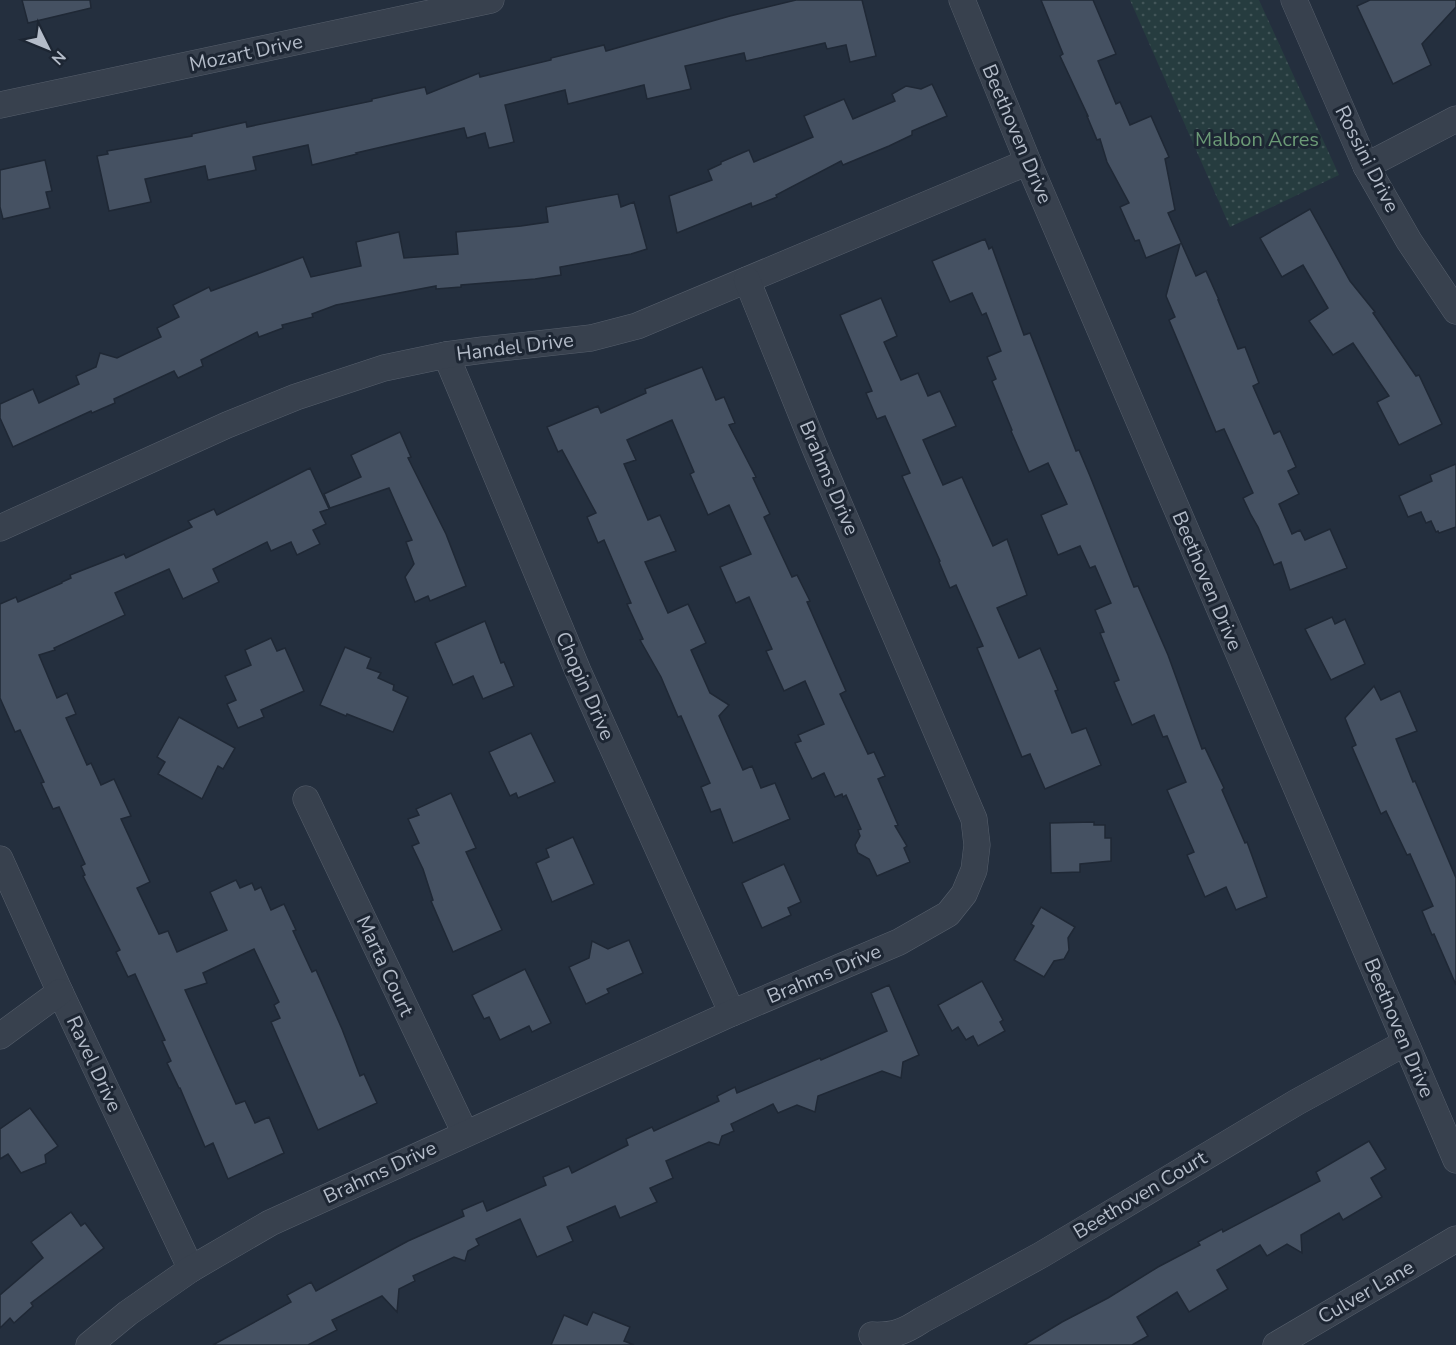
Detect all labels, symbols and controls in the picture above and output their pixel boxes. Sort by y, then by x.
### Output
north arrow [18,18,78,78]
street label: Mozart Drive [187,28,305,78]
text: N [46,46,70,69]
street label: Beethoven Drive [975,60,1059,208]
street label: Rossini Drive [1328,101,1406,217]
park label: Malbon Acres [1195,126,1319,153]
street label: Handel Drive [455,326,575,368]
street label: Brahms Drive [793,417,865,539]
street label: Beethoven Drive [1165,507,1249,655]
street label: Chopin Drive [549,627,621,745]
street label: Marta Court [350,911,420,1022]
street label: Brahms Drive [763,938,885,1010]
street label: Beethoven Drive [1357,954,1441,1102]
street label: Ravel Drive [60,1012,128,1116]
street label: Brahms Drive [319,1134,441,1210]
street label: Beethoven Court [1068,1144,1213,1246]
street label: Culver Lane [1313,1254,1419,1330]

